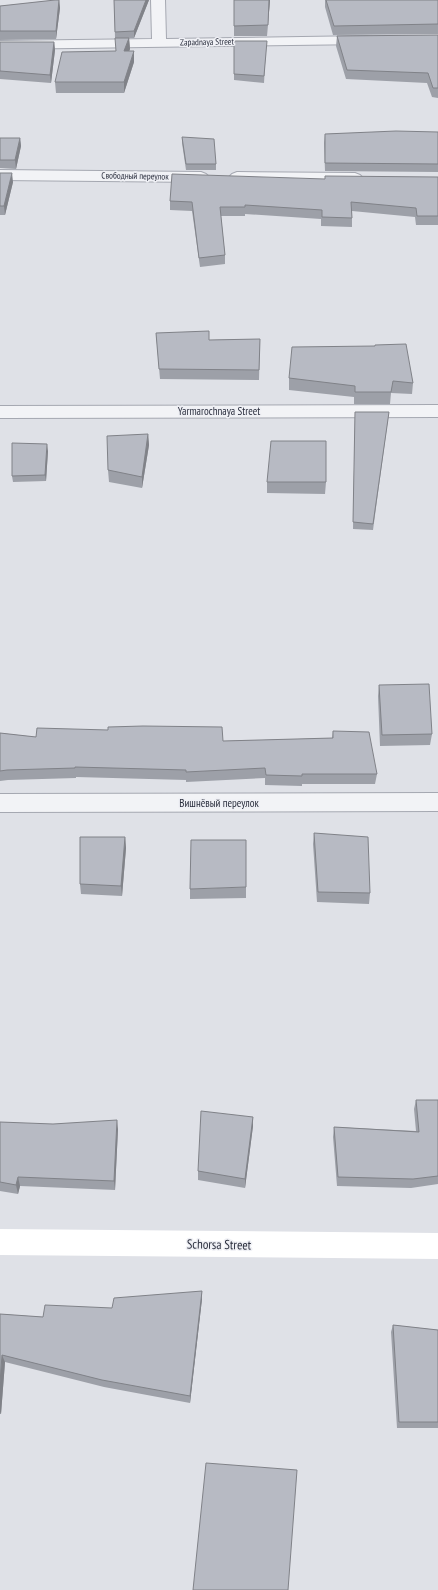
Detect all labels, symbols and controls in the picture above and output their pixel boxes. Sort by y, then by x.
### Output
street label: Zapadnaya Street [180,36,235,47]
street label: Свободный переулок [101,169,169,182]
street label: Yarmarochnaya Street [178,404,260,418]
street label: Вишнёвый переулок [179,796,259,810]
street label: Schorsa Street [187,1235,252,1254]

